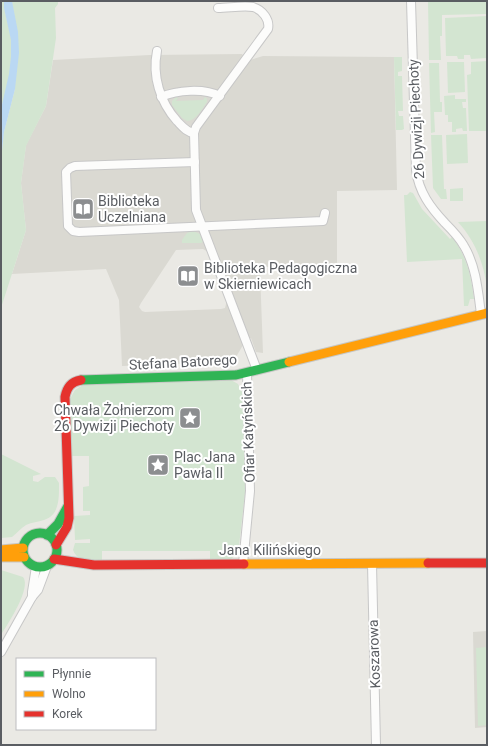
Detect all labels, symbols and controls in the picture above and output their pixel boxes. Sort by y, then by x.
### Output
street label: 26 Dywizji Piechoty [405,58,427,179]
place label: Biblioteka Uczelniana [98,193,166,225]
library icon: Biblioteka Uczelniana [70,196,96,222]
place label: Biblioteka Pedagogiczna w Skierniewicach [204,260,357,292]
library icon: Biblioteka Pedagogiczna w Skierniewicach [175,263,201,289]
street label: Stefana Batorego [129,351,237,373]
street label: Ofiar Katyńskich [238,381,258,483]
place label: Chwała Żołnierzom 26 Dywizji Piechoty [54,402,174,434]
place icon: Chwała Żołnierzom 26 Dywizji Piechoty [177,405,203,431]
place label: Plac Jana Pawła II [174,449,235,481]
place icon: Plac Jana Pawła II [145,452,171,478]
street label: Jana Kilińskiego [219,542,321,558]
street label: Koszarowa [365,619,383,689]
legend [16,658,156,730]
text: Płynnie [52,667,91,681]
text: Wolno [52,687,86,701]
text: Korek [52,707,84,721]

